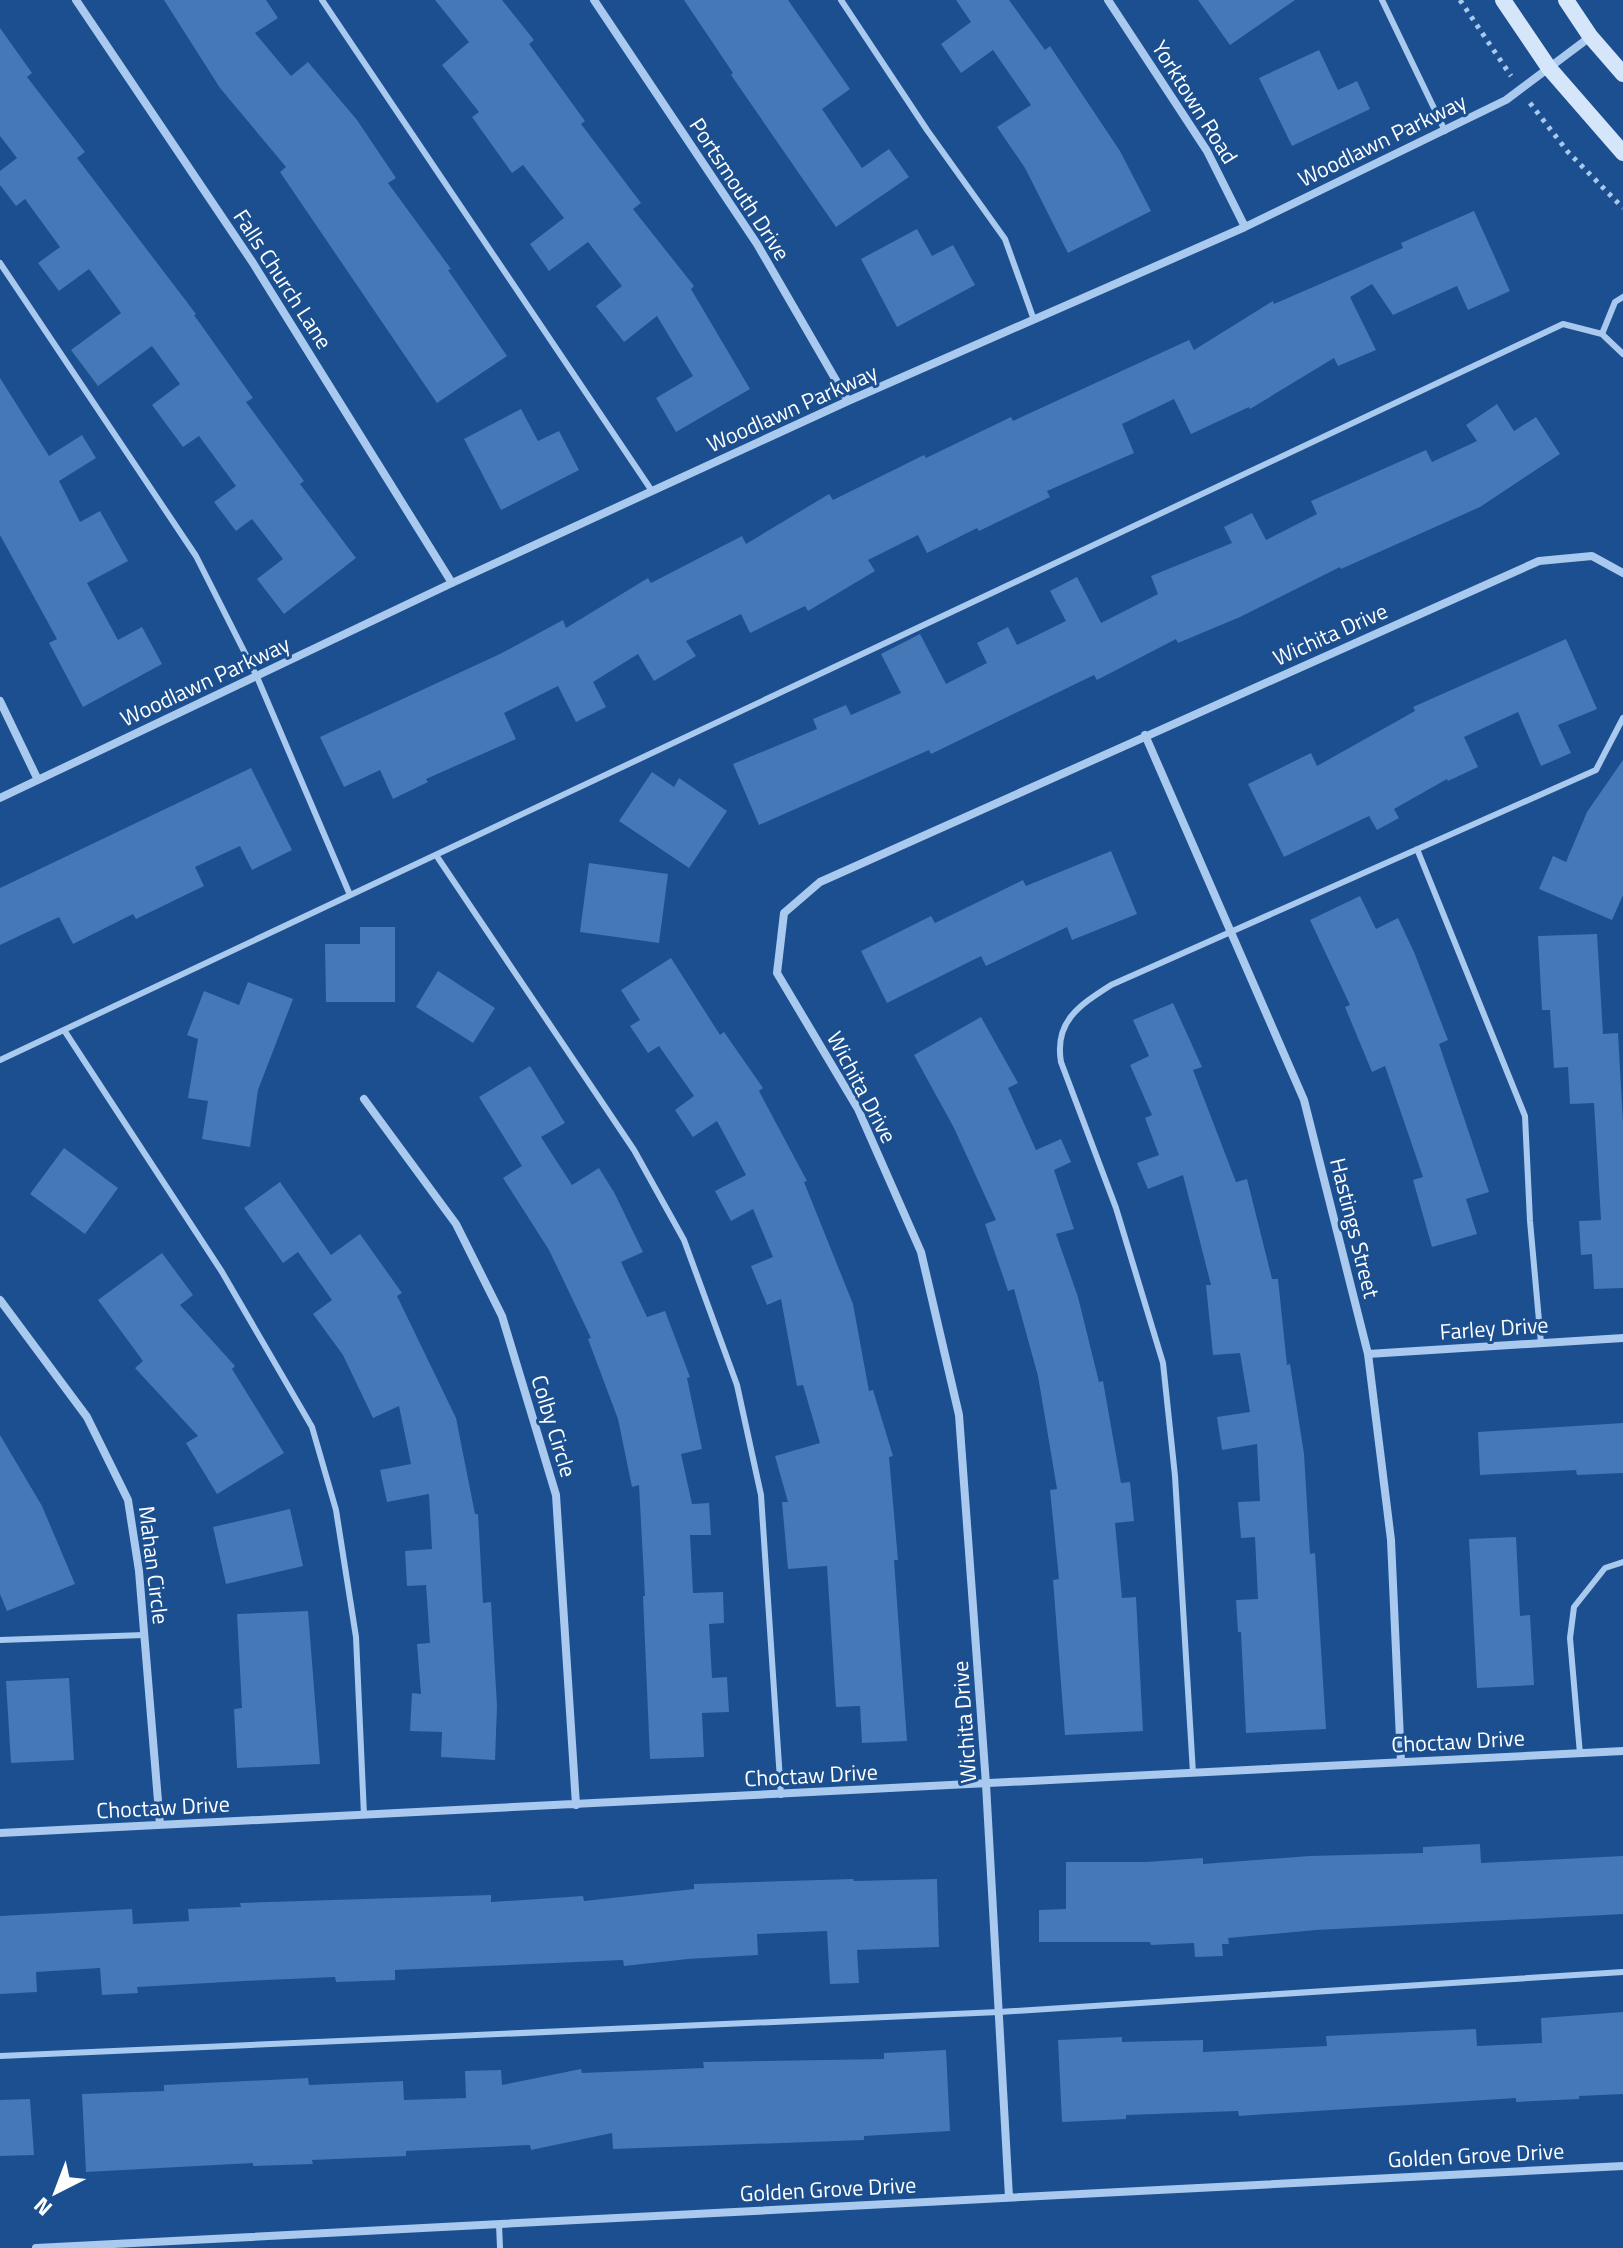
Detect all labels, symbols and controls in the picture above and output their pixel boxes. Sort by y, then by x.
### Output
street label: Yorktown Road [1143,33,1247,171]
street label: Woodlawn Parkway [1292,84,1472,196]
street label: Portsmouth Drive [681,111,799,267]
street label: Falls Church Lane [225,202,341,356]
street label: Woodlawn Parkway [701,355,883,461]
street label: Wichita Drive [1267,594,1393,674]
street label: Woodlawn Parkway [115,627,296,735]
street label: Wichita Drive [818,1025,906,1149]
street label: Hastings Street [1321,1154,1389,1302]
street label: Farley Drive [1438,1307,1550,1349]
street label: Colby Circle [522,1371,586,1481]
street label: Mahan Circle [130,1504,178,1626]
street label: Wichita Drive [943,1660,985,1784]
street label: Choctaw Drive [1390,1721,1526,1761]
street label: Choctaw Drive [743,1755,879,1795]
street label: Choctaw Drive [95,1787,231,1827]
street label: Golden Grove Drive [1387,2133,1565,2177]
north arrow [16,2152,96,2232]
street label: Golden Grove Drive [739,2167,917,2211]
text: N [26,2189,60,2225]

